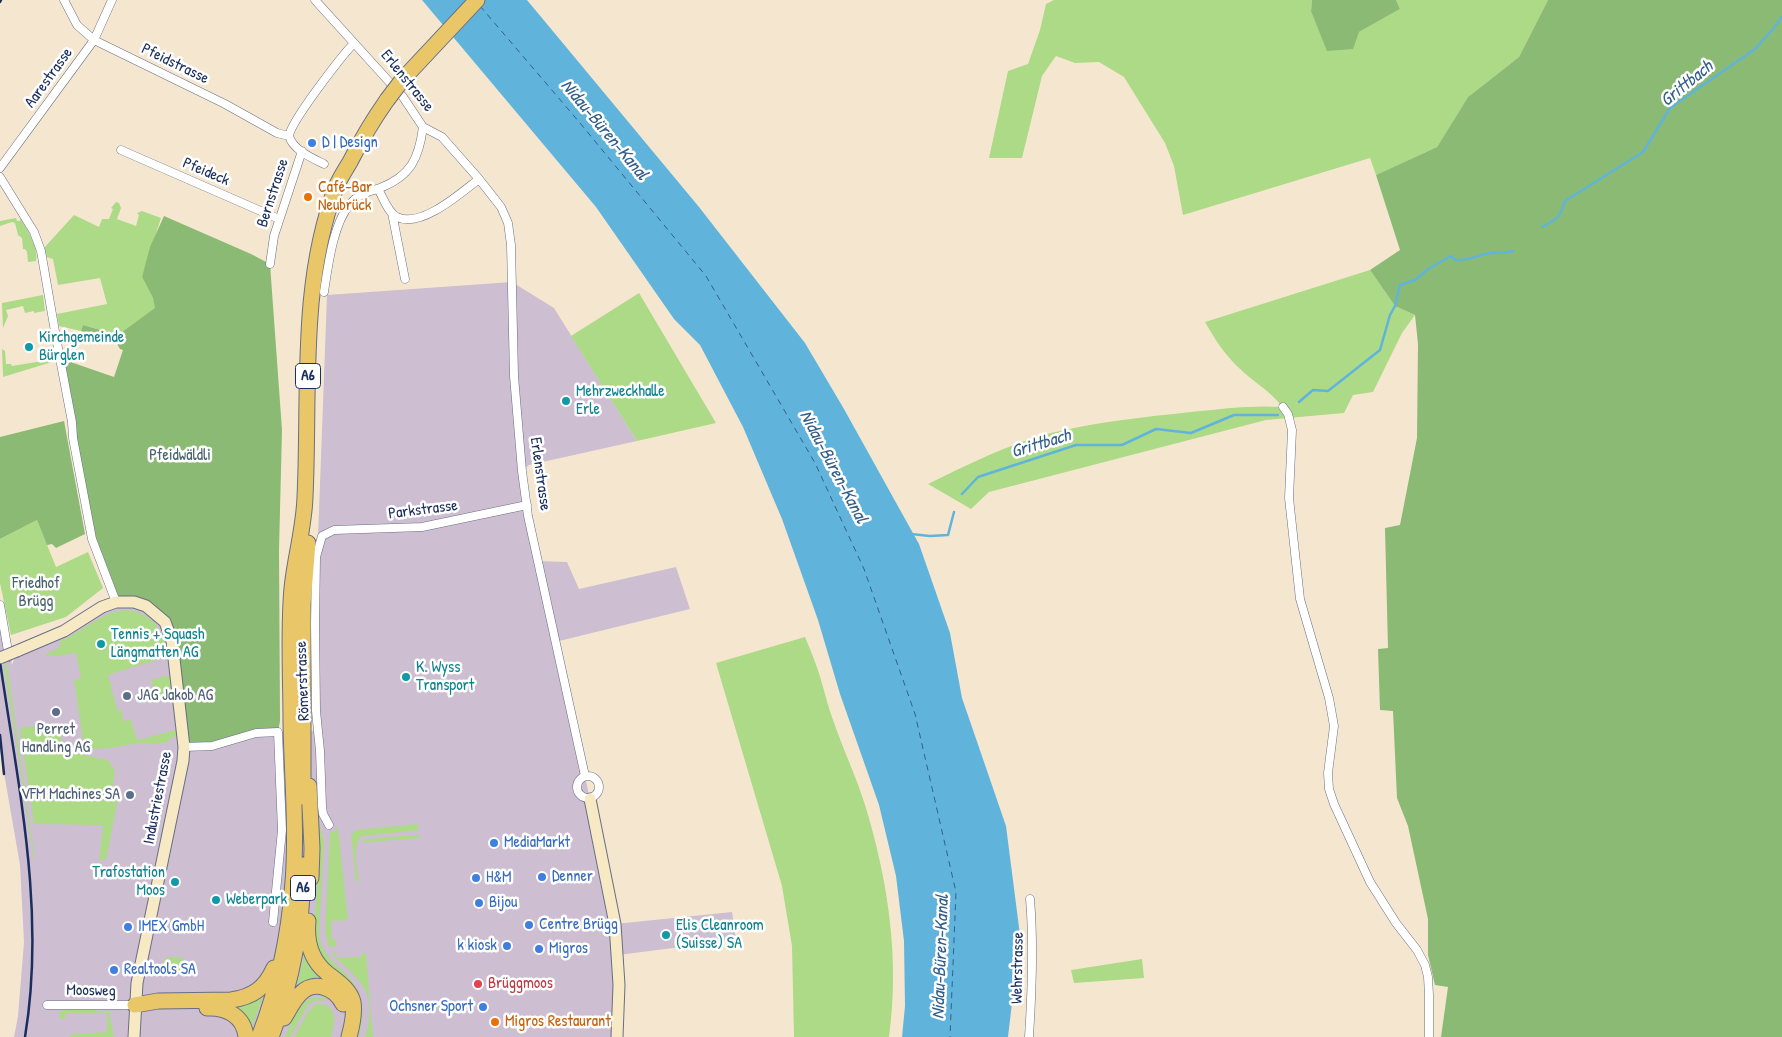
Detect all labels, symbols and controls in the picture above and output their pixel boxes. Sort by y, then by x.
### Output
street label: Pfeidstrasse [138,39,212,89]
street label: Aarestrasse [21,44,77,112]
street label: Erlenstrasse [376,46,438,116]
water label: Grittbach [1656,56,1718,112]
water label: Nidau-Büren-Kanal [556,75,652,185]
place label: D | Design [322,133,378,153]
marker: D | Design [306,137,318,149]
street label: Pfeideck [180,154,232,190]
street label: Bernstrasse [253,156,293,230]
place label: Café-Bar Neubrück [318,178,372,216]
marker: Café-Bar Neubrück [302,191,314,203]
place label: Kirchgemeinde Bürglen [39,328,124,366]
marker: Kirchgemeinde Bürglen [23,341,35,353]
road number: A6 [296,364,320,388]
place label: Mehrzweckhalle Erle [576,382,664,420]
marker: Mehrzweckhalle Erle [560,395,572,407]
water label: Nidau-Büren-Kanal [794,407,872,527]
water label: Grittbach [1009,425,1073,463]
street label: Erlenstrasse [525,436,555,512]
park label: Pfeidwäldli [149,446,211,466]
street label: Parkstrasse [387,496,459,524]
park label: Friedhof Brügg [12,574,60,612]
place label: Tennis + Squash Längmatten AG [111,625,204,663]
marker: Tennis + Squash Längmatten AG [95,638,107,650]
street label: Römerstrasse [292,641,314,721]
place label: K. Wyss Transport [416,658,474,696]
marker: K. Wyss Transport [400,671,412,683]
place label: JAG Jakob AG [137,686,213,706]
marker: JAG Jakob AG [121,690,133,702]
marker: Perret Handling AG [50,706,62,718]
place label: Perret Handling AG [22,720,90,758]
street label: Industriestrasse [140,750,176,846]
place label: VFM Machines SA [21,785,120,805]
marker: VFM Machines SA [124,789,136,801]
place label: MediaMarkt [504,833,570,853]
marker: MediaMarkt [488,837,500,849]
place label: Trafostation Moos [92,863,165,901]
place label: Denner [552,867,593,887]
place label: H&M [486,868,511,888]
marker: Denner [536,871,548,883]
marker: H&M [470,872,482,884]
marker: Trafostation Moos [169,876,181,888]
road number: A6 [290,876,316,900]
place label: Weberpark [226,890,287,910]
place label: Bijou [489,893,517,913]
marker: Weberpark [210,894,222,906]
water label: Nidau-Büren-Kanal [928,894,954,1020]
marker: Bijou [473,897,485,909]
place label: Centre Brügg [539,915,618,935]
place label: Elis Cleanroom (Suisse) SA [676,916,764,954]
place label: IMEX GmbH [138,917,204,937]
marker: Centre Brügg [523,919,535,931]
marker: IMEX GmbH [122,921,134,933]
marker: Elis Cleanroom (Suisse) SA [660,929,672,941]
street label: Wehrstrasse [1008,932,1028,1004]
place label: k kiosk [457,936,497,956]
place label: Migros [549,939,588,959]
marker: k kiosk [501,940,513,952]
marker: Migros [533,943,545,955]
place label: Realtools SA [124,960,196,980]
marker: Realtools SA [108,964,120,976]
place label: Brüggmoos [488,974,553,994]
marker: Brüggmoos [472,978,484,990]
street label: Moosweg [66,981,116,1001]
place label: Ochsner Sport [389,997,473,1017]
marker: Ochsner Sport [477,1001,489,1013]
place label: Migros Restaurant [505,1012,611,1032]
marker: Migros Restaurant [489,1016,501,1028]

